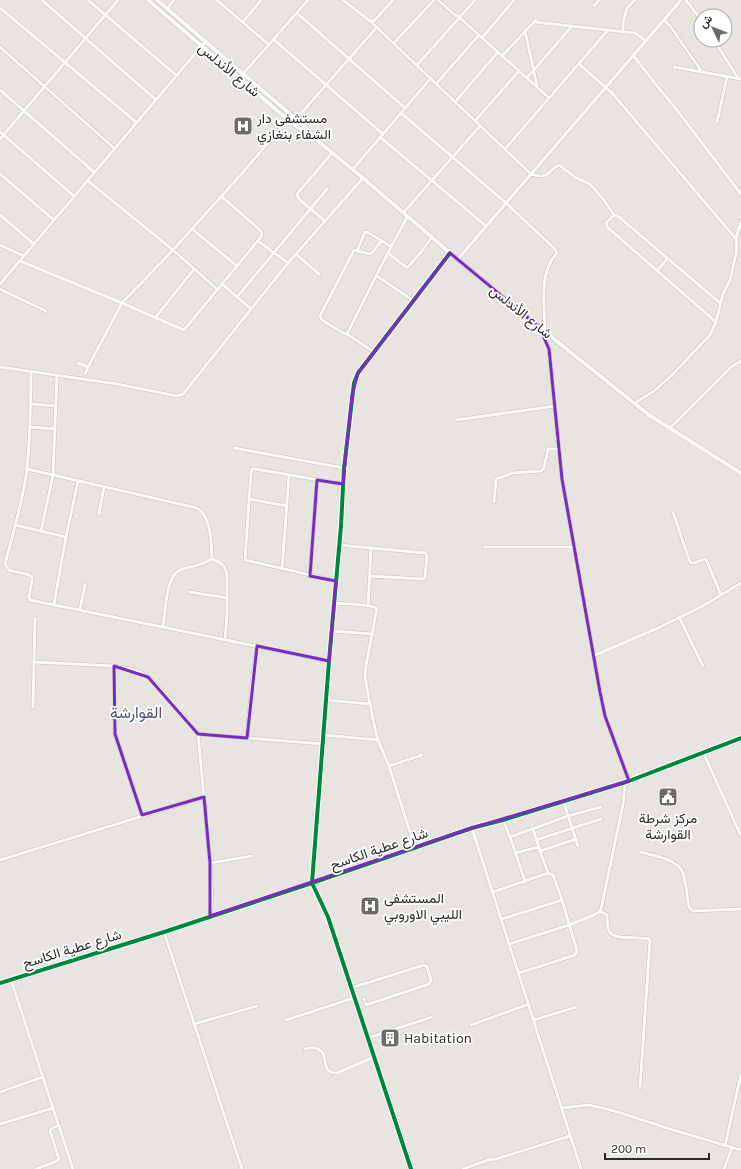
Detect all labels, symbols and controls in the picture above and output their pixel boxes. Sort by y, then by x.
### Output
north arrow [693,8,733,48]
text: ش [697,12,715,31]
street label: شارع الأندلس [193,39,263,102]
place label: مستشفى دار الشفاء بنغازي [256,110,331,146]
hospital icon: مستشفى دار الشفاء بنغازي [232,115,254,137]
street label: شارع الأندلس [485,282,556,344]
district label: القوارشة [110,703,162,723]
public building icon: مركز شرطة القوارشة [657,786,679,808]
place label: مركز شرطة القوارشة [639,810,697,843]
street label: شارع عطية الكاسح [328,824,431,876]
place label: المستشفی الليبي الاوروبي [384,890,462,926]
hospital icon: المستشفی الليبي الاوروبي [359,895,381,917]
street label: شارع عطية الكاسح [20,926,124,974]
building icon: Habitation [379,1027,401,1049]
place label: Habitation [404,1030,472,1047]
scale bar [605,1135,709,1161]
text: 200 m [611,1142,646,1156]

